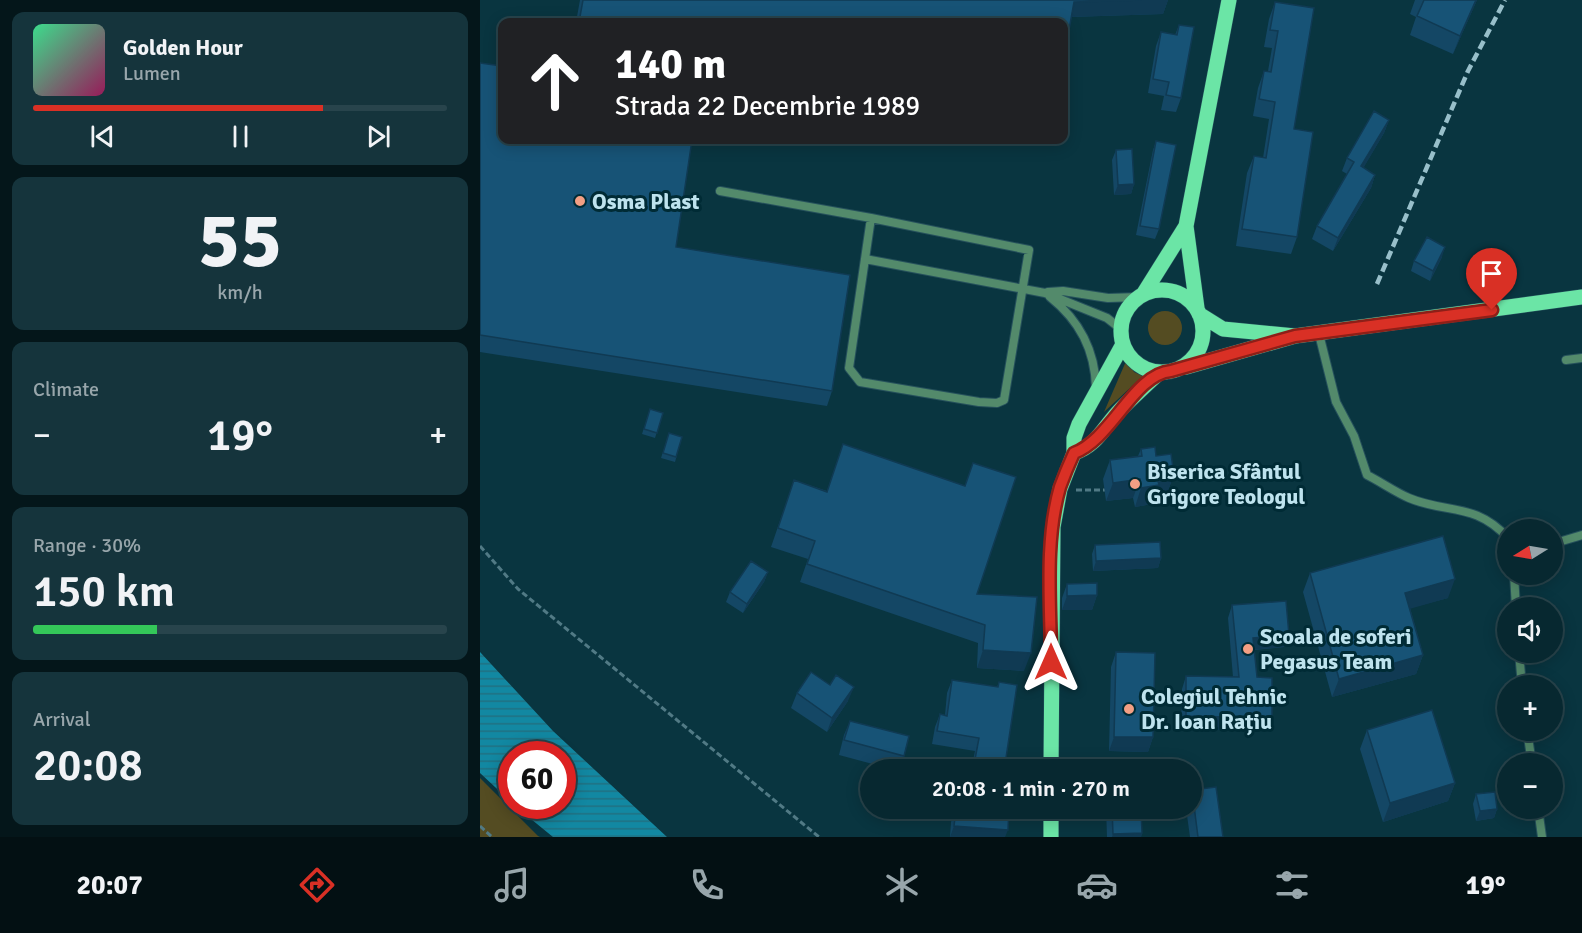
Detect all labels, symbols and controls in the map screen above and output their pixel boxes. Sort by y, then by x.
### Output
text: Golden Hour [123,34,243,61]
text: 140 m [615,39,726,90]
icon: ahead [516,42,594,120]
text: Lumen [123,61,181,86]
text: Strada 22 Decembrie 1989 [615,90,920,123]
icon: previous [86,120,119,153]
icon: pause [224,120,257,153]
icon: next [362,120,395,153]
place label: Osma Plast [592,188,700,215]
text: 55 [198,193,282,289]
marker: Osma Plast [573,194,587,208]
pin [1466,248,1517,310]
icon: arrive [1475,257,1508,290]
text: km/h [217,280,263,305]
text: Climate [33,377,99,402]
text: 19° [207,408,273,463]
text: − [33,415,51,456]
text: + [429,415,447,456]
place label: Biserica Sfântul Grigore Teologul [1147,458,1305,510]
marker: Biserica Sfântul Grigore Teologul [1128,477,1142,491]
north arrow [1497,519,1563,585]
map controls [1497,519,1563,819]
text: Range · 30% [33,533,141,558]
text: 150 km [33,564,175,619]
button: sound [1497,597,1563,663]
place label: Scoala de soferi Pegasus Team [1260,623,1412,675]
position arrow [1019,630,1083,694]
marker: Scoala de soferi Pegasus Team [1241,642,1255,656]
button: + [1497,675,1563,741]
place label: Colegiul Tehnic Dr. Ioan Rațiu [1141,683,1287,736]
marker: Colegiul Tehnic Dr. Ioan Rațiu [1122,702,1136,716]
text: Arrival [33,707,91,732]
text: 20:08 [33,738,143,793]
speed limit sign: 60 [498,741,576,819]
button: − [1497,753,1563,819]
text: 20:08 · 1 min · 270 m [932,775,1130,802]
icon: directions [296,864,338,906]
icon: music [491,864,533,906]
icon: phone [686,864,728,906]
icon: climate [881,864,923,906]
icon: car [1076,864,1118,906]
icon: filters [1271,864,1313,906]
text: 20:07 [76,869,143,902]
text: 19° [1466,869,1506,902]

